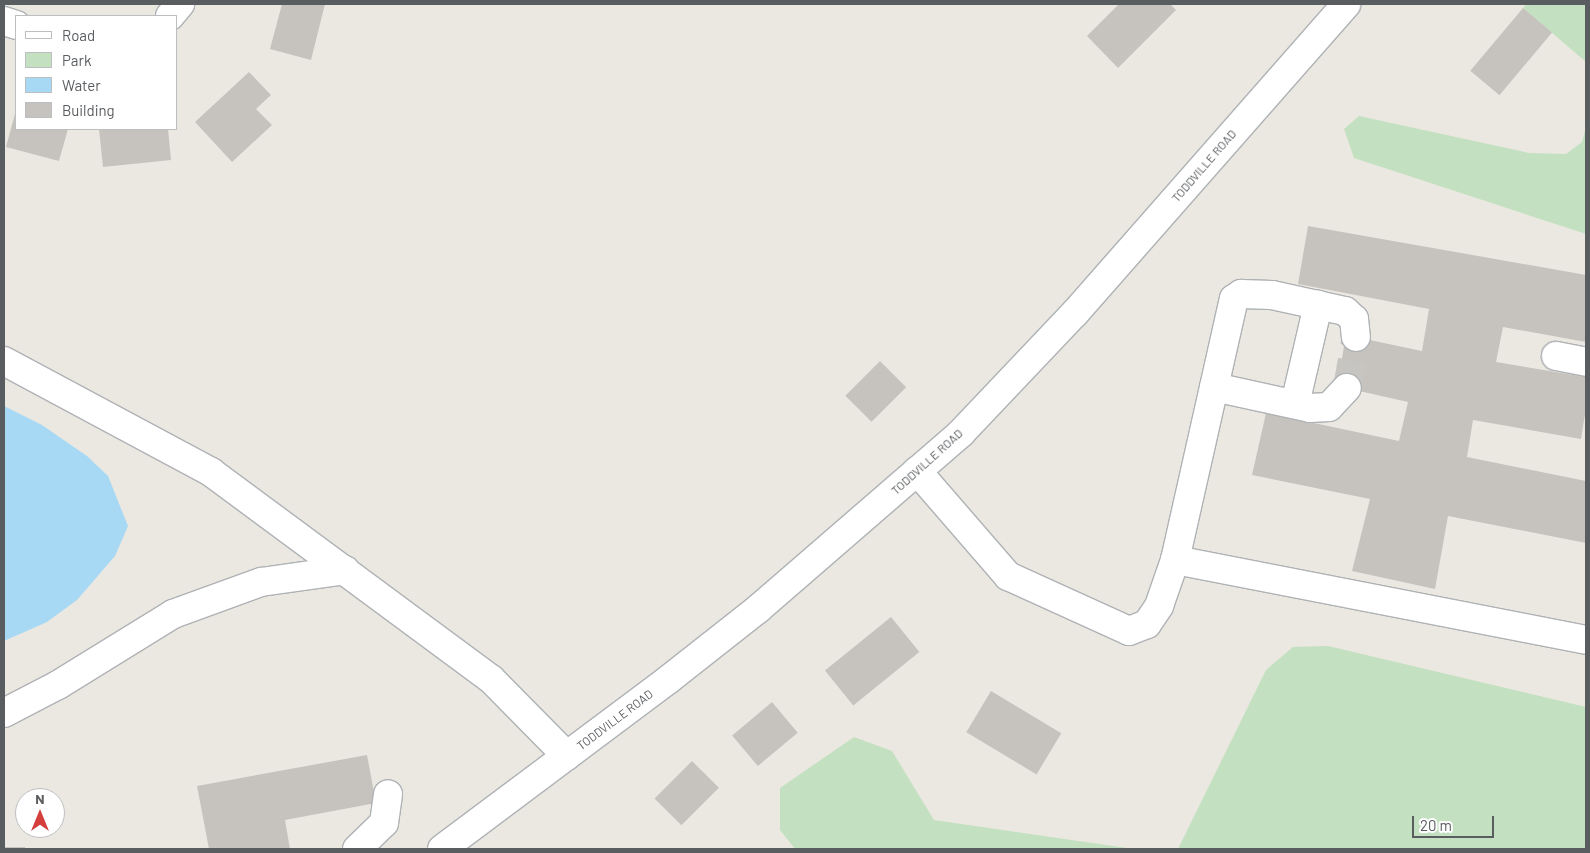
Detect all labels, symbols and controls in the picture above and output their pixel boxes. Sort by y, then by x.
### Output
legend [15,15,178,130]
text: Road [62,26,95,44]
text: Park [62,51,91,69]
text: Water [62,76,101,94]
text: Building [62,101,115,119]
street label: TODDVILLE ROAD [1169,127,1239,205]
street label: TODDVILLE ROAD [888,426,966,498]
street label: TODDVILLE ROAD [574,687,656,753]
north arrow [15,788,65,838]
text: N [35,790,45,807]
scale bar [1415,806,1498,838]
text: 20 m [1420,816,1452,834]

